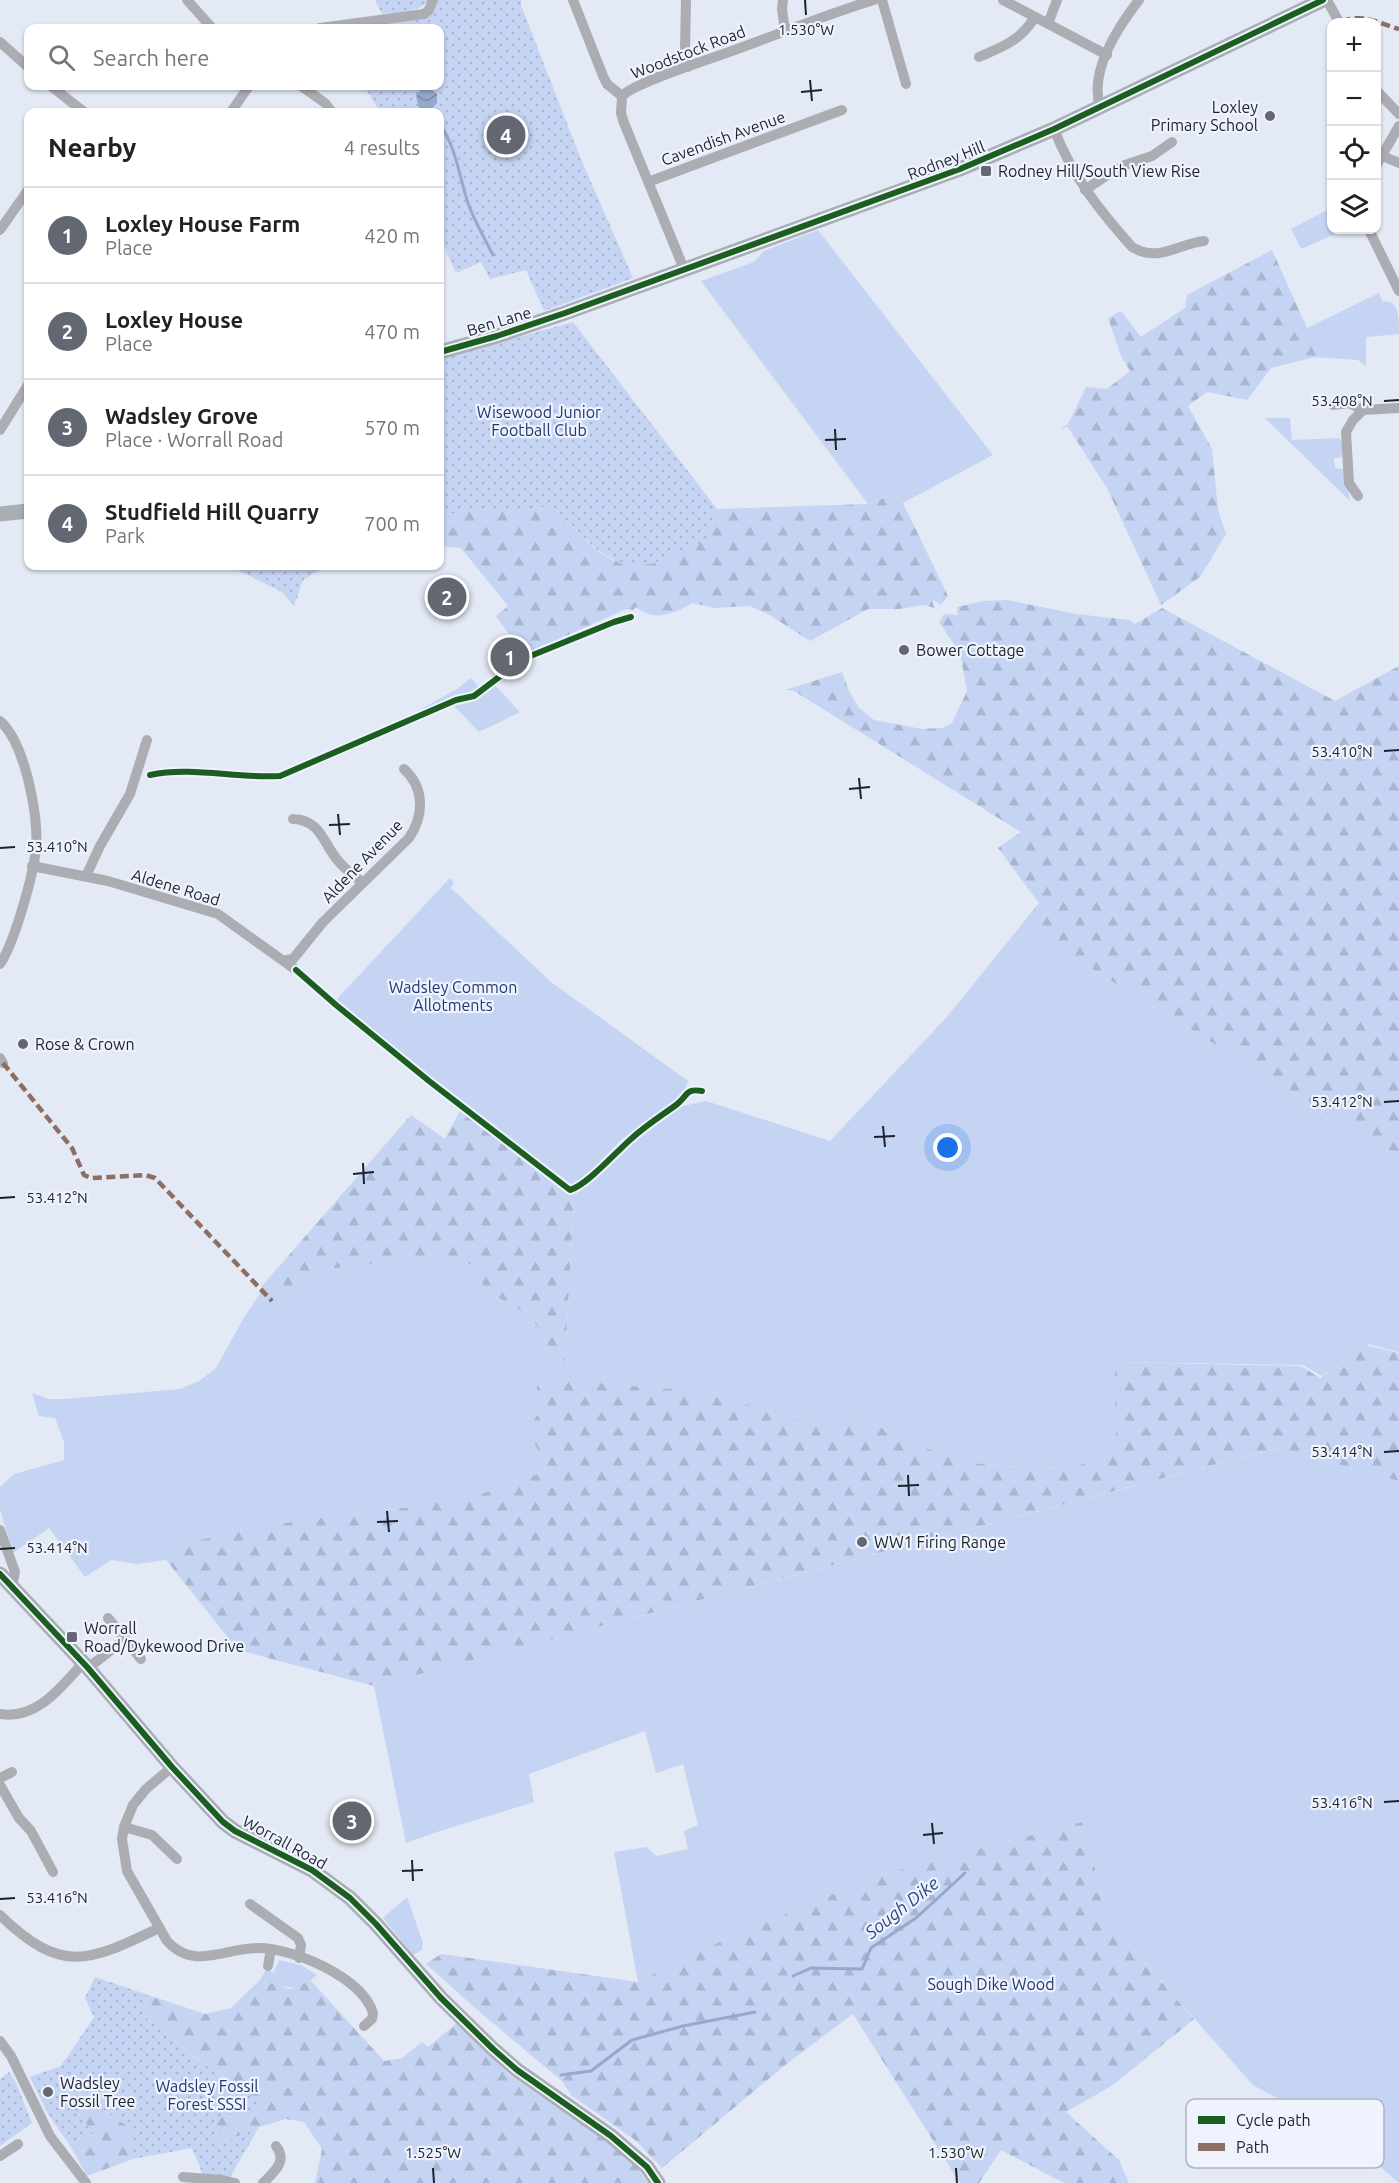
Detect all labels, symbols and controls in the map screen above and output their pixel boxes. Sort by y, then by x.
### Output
map controls [1327,18,1381,234]
button: + [1327,18,1381,72]
text: 1.530°W [778,21,834,38]
street label: Woodstock Road [628,22,748,82]
search box [24,24,444,90]
icon: search [45,41,78,74]
text: Search here [93,45,209,70]
button: − [1327,72,1381,126]
place label: Loxley Primary School [1151,98,1258,134]
street label: Cavendish Avenue [659,107,787,169]
marker: Loxley Primary School [1263,109,1277,123]
pin: 4 [486,112,526,158]
button: locate [1327,126,1381,180]
text: Nearby [48,133,136,162]
text: 4 results [344,136,420,159]
street label: Rodney Hill [905,137,987,183]
place label: Rodney Hill/South View Rise [998,162,1200,180]
marker: Rodney Hill/South View Rise [979,164,993,178]
button: layers [1327,180,1381,234]
text: Loxley House Farm [105,211,300,236]
text: 1 [62,224,73,247]
text: 420 m [364,224,420,247]
text: Place [105,236,153,259]
street label: Ben Lane [465,303,533,339]
text: Loxley House [105,307,243,332]
text: 2 [62,320,73,343]
text: 470 m [364,320,420,343]
text: Place [105,332,153,355]
text: 53.408°N [1311,392,1373,409]
text: Wadsley Grove [105,403,258,428]
park label: Wisewood Junior Football Club [477,403,601,439]
text: 3 [62,416,73,439]
text: 570 m [364,416,420,439]
text: Place · Worrall Road [105,428,283,451]
text: Studfield Hill Quarry [105,499,319,524]
text: 4 [62,512,73,535]
text: 700 m [364,512,420,535]
text: Park [105,524,145,547]
pin: 2 [428,574,466,620]
pin: 1 [490,634,530,680]
place label: Bower Cottage [916,641,1024,659]
marker: Bower Cottage [897,643,911,657]
text: 53.410°N [1311,743,1373,760]
street label: Aldene Avenue [318,816,406,906]
text: 53.410°N [26,838,88,855]
street label: Aldene Road [130,865,222,909]
park label: Wadsley Common Allotments [389,978,517,1014]
place label: Rose & Crown [35,1035,135,1053]
marker: Rose & Crown [16,1037,30,1051]
text: 53.412°N [1311,1093,1373,1110]
your location [933,1133,962,1162]
text: 53.412°N [26,1189,88,1206]
text: 53.414°N [1311,1443,1373,1460]
place label: WW1 Firing Range [874,1533,1006,1551]
marker: WW1 Firing Range [855,1535,869,1549]
text: 53.414°N [26,1539,88,1556]
place label: Worrall Road/Dykewood Drive [84,1619,244,1655]
marker: Worrall Road/Dykewood Drive [65,1630,79,1644]
text: 53.416°N [1311,1794,1373,1811]
pin: 3 [332,1798,372,1844]
street label: Worrall Road [240,1812,330,1872]
water label: Sough Dike [860,1872,942,1943]
text: 53.416°N [26,1889,88,1906]
park label: Sough Dike Wood [927,1975,1055,1993]
place label: Wadsley Fossil Tree [60,2074,135,2110]
park label: Wadsley Fossil Forest SSSI [155,2077,259,2113]
marker: Wadsley Fossil Tree [41,2085,55,2099]
legend [1186,2099,1384,2168]
text: Cycle path [1236,2111,1311,2129]
text: Path [1236,2138,1269,2156]
text: 1.525°W [405,2144,461,2161]
text: 1.530°W [928,2144,984,2161]

